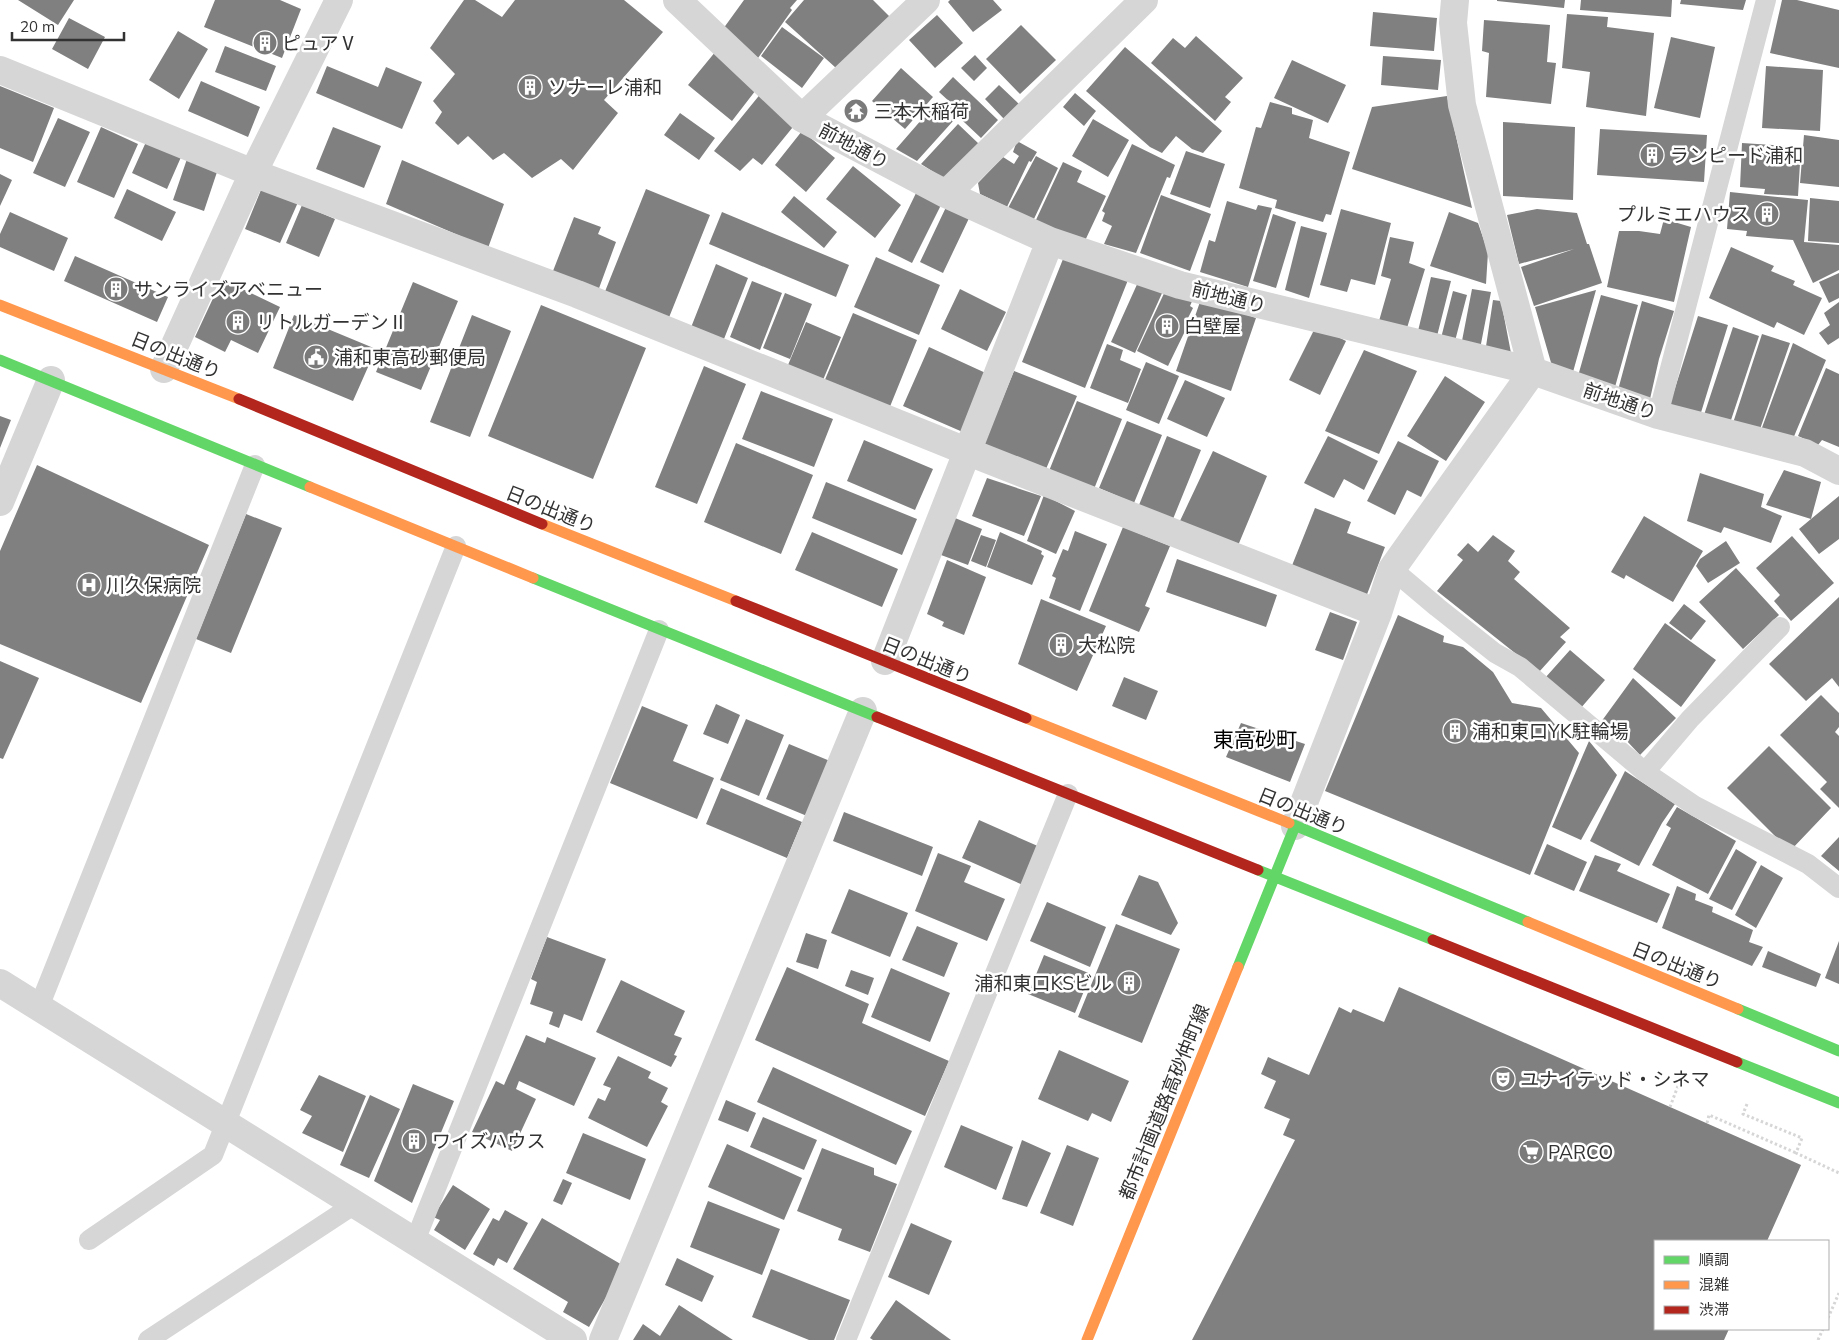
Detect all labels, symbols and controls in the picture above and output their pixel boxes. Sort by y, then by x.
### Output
scale bar [12,10,125,42]
text: 20 m [20,17,55,36]
building icon: ピュアⅤ [252,30,278,56]
place label: ピュアⅤ [282,31,358,55]
building icon: ソナーレ浦和 [517,74,543,100]
place label: ソナーレ浦和 [548,75,662,99]
temple icon: 三本木稲荷 [843,98,869,124]
place label: 三本木稲荷 [874,99,969,123]
street label: 前地通り [815,118,893,174]
building icon: ランピード浦和 [1639,142,1665,168]
place label: ランピード浦和 [1670,143,1803,167]
building icon: プルミエハウス [1754,201,1780,227]
place label: プルミエハウス [1617,202,1750,226]
building icon: サンライズアベニュー [103,276,129,302]
street label: 前地通り [1189,276,1269,318]
place label: サンライズアベニュー [134,277,323,301]
building icon: リトルガーデンⅡ [225,309,251,335]
place label: リトルガーデンⅡ [256,310,407,334]
building icon: 白壁屋 [1154,313,1180,339]
place label: 白壁屋 [1184,314,1241,338]
street label: 日の出通り [127,326,225,384]
public building icon: 浦和東高砂郵便局 [303,344,329,370]
place label: 浦和東高砂郵便局 [334,345,486,369]
street label: 前地通り [1580,377,1660,425]
street label: 日の出通り [502,480,600,538]
hospital icon: 川久保病院 [76,572,102,598]
place label: 川久保病院 [106,573,201,597]
street label: 日の出通り [878,631,976,689]
building icon: 大松院 [1048,632,1074,658]
place label: 大松院 [1078,633,1135,657]
building icon: 浦和東口YK駐輪場 [1442,718,1468,744]
place label: 浦和東口YK駐輪場 [1472,719,1629,743]
district label: 東高砂町 [1213,726,1297,752]
street label: 日の出通り [1254,782,1352,840]
street label: 日の出通り [1628,936,1726,994]
building icon: 浦和東口KSビル [1116,970,1142,996]
place label: 浦和東口KSビル [975,971,1112,995]
street label: 都市計画道路高砂仲町線 [1114,1001,1214,1203]
theatre icon: ユナイテッド・シネマ [1490,1066,1516,1092]
place label: ユナイテッド・シネマ [1520,1067,1710,1091]
building icon: ワイズハウス [401,1128,427,1154]
place label: ワイズハウス [432,1129,545,1153]
supermarket icon: PARCO [1518,1139,1544,1165]
place label: PARCO [1548,1140,1613,1164]
legend [1654,1240,1829,1330]
text: 順調 [1699,1250,1729,1269]
text: 混雑 [1699,1275,1729,1294]
text: 渋滞 [1699,1300,1729,1319]

